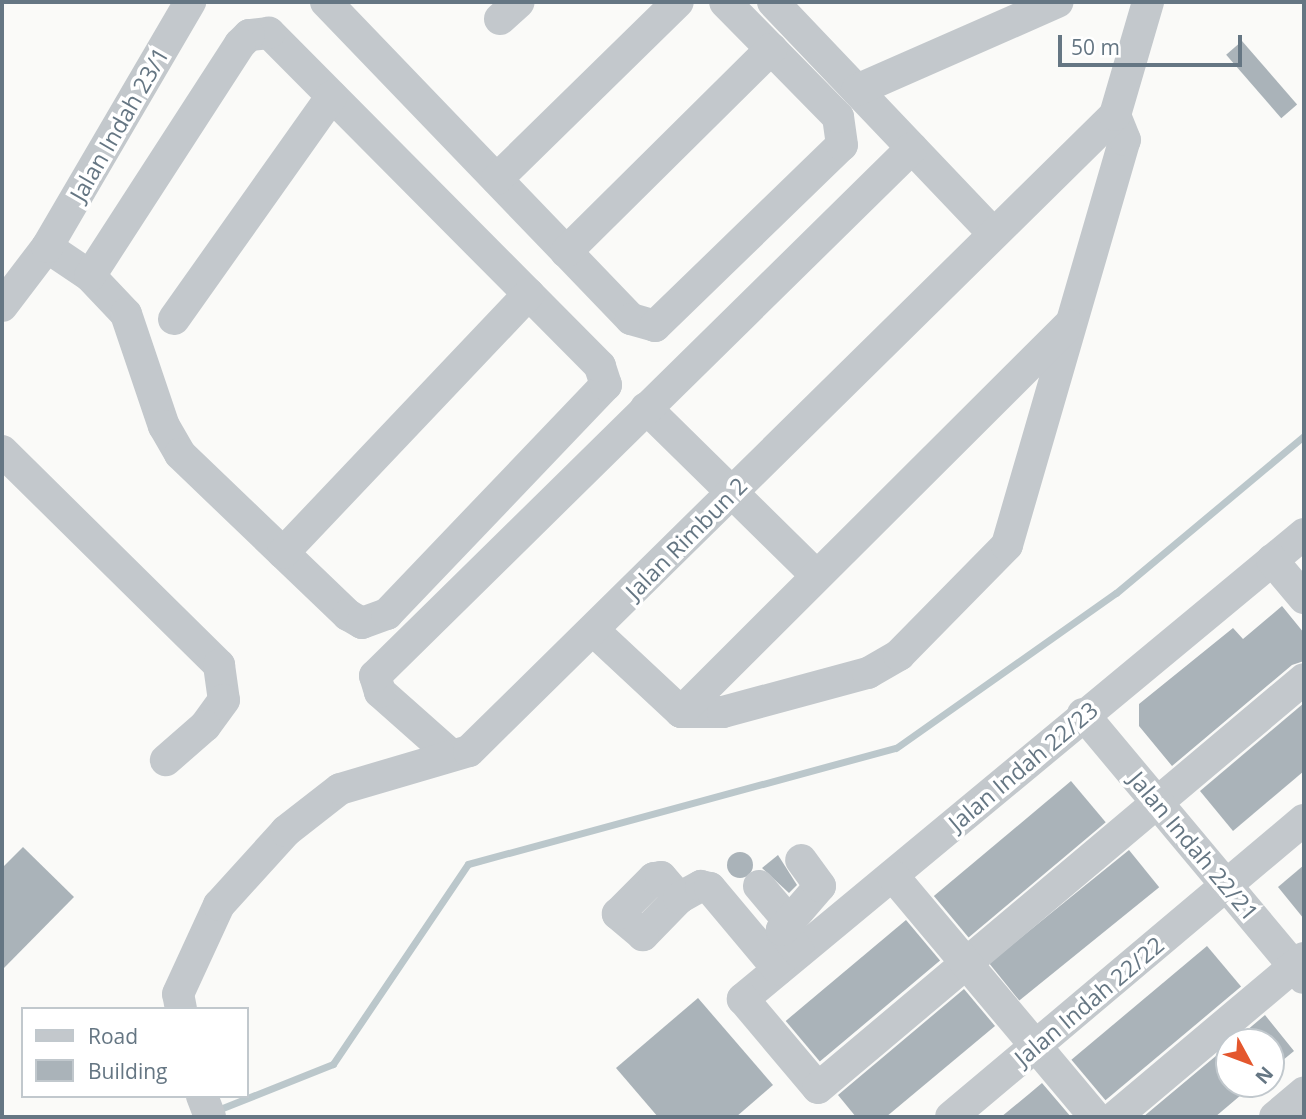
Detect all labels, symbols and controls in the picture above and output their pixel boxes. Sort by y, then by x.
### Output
scale bar [1061,21,1245,65]
text: 50 m [1071,33,1120,61]
street label: Jalan Indah 23/1 [64,42,174,206]
street label: Jalan Rimbun 2 [620,472,752,604]
street label: Jalan Indah 22/23 [943,696,1103,836]
street label: Jalan Indah 22/21 [1124,766,1264,926]
street label: Jalan Indah 22/22 [1009,931,1169,1071]
legend [21,1007,248,1098]
text: Road [88,1022,138,1050]
north arrow [1215,1028,1285,1098]
text: Building [88,1057,167,1085]
text: N [1249,1061,1279,1090]

